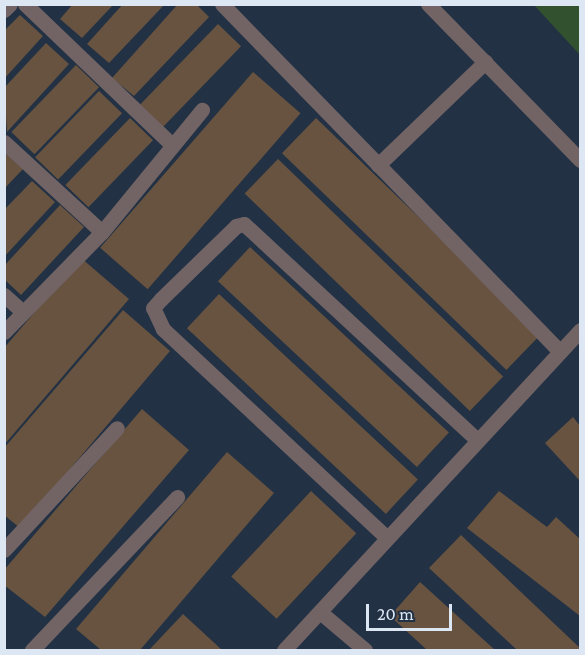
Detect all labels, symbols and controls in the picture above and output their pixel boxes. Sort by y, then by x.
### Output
scale bar [369,592,454,630]
text: 20 m [377,604,414,624]

